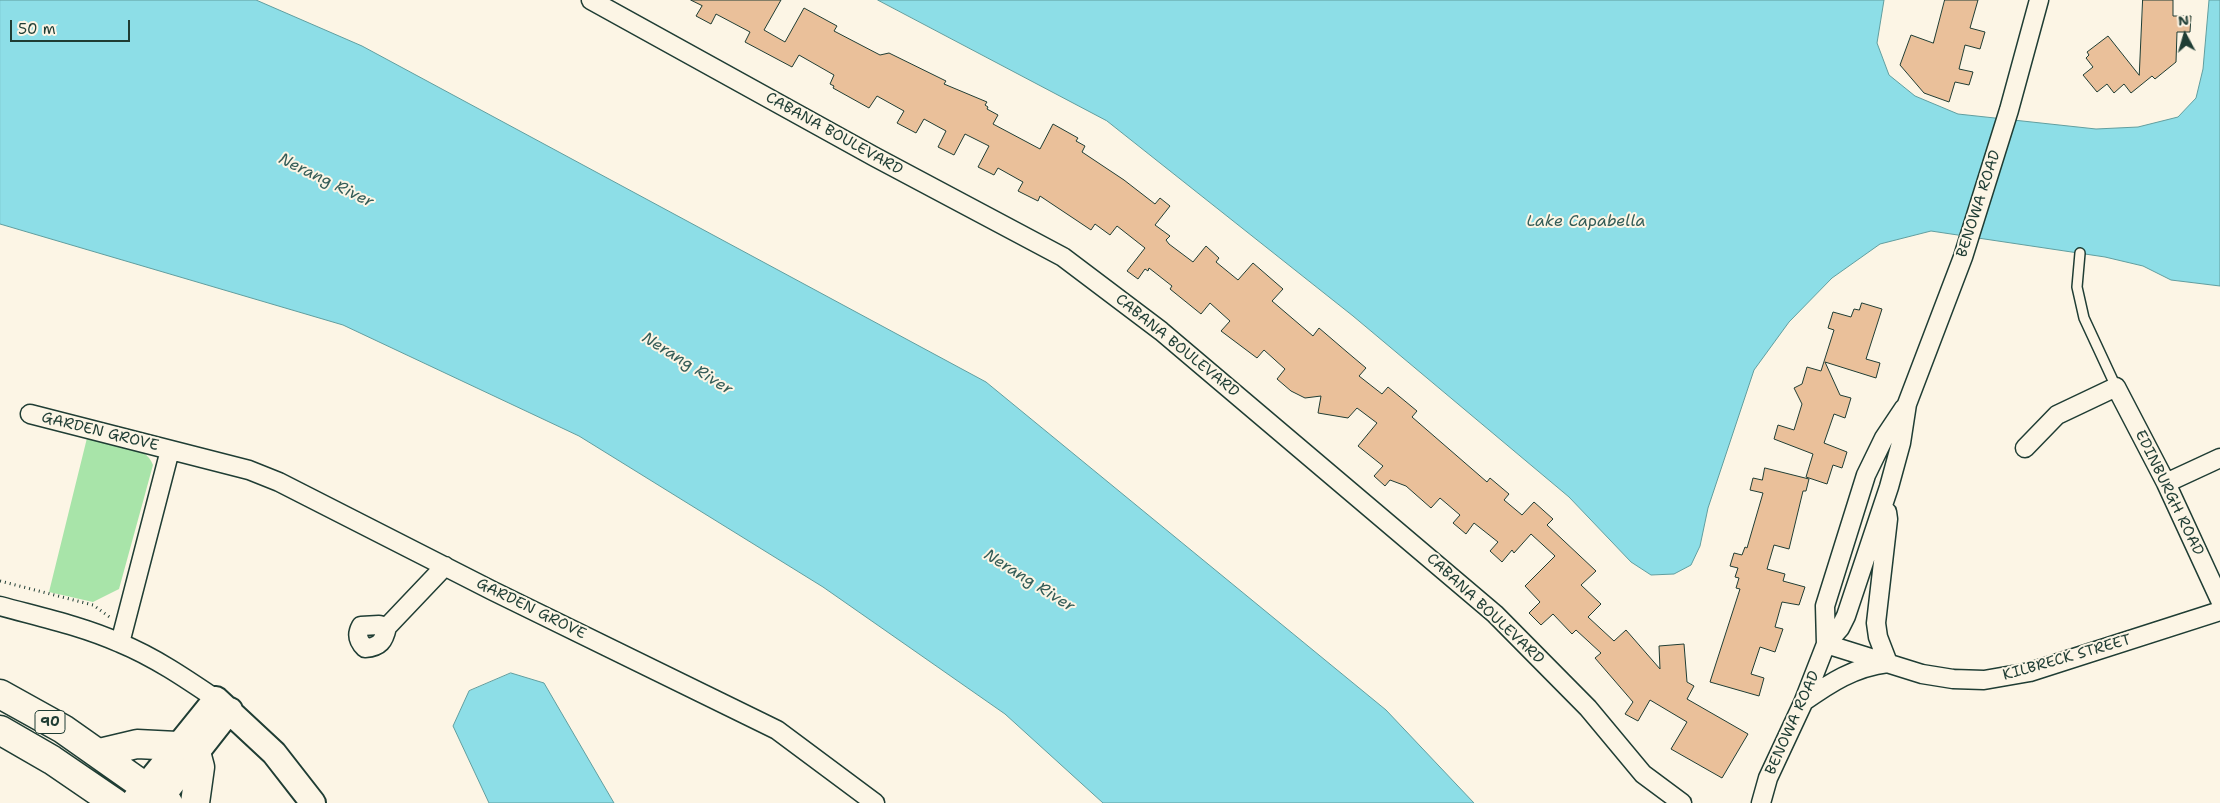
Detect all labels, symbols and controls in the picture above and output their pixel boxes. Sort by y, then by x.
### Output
scale bar [12,10,132,42]
north arrow [2160,10,2210,60]
text: N [2177,11,2190,30]
text: 50 m [18,19,56,39]
street label: CABANA BOULEVARD [762,89,906,179]
street label: BENOWA ROAD [1953,148,2005,260]
water label: Nerang River [275,150,377,212]
water label: Lake Capabella [1527,212,1645,232]
street label: CABANA BOULEVARD [1112,291,1242,401]
water label: Nerang River [638,329,736,399]
street label: GARDEN GROVE [40,409,160,455]
street label: EDINBURGH ROAD [2131,427,2207,559]
water label: Nerang River [980,546,1078,616]
street label: CABANA BOULEVARD [1423,550,1547,668]
street label: GARDEN GROVE [473,575,589,643]
street label: KILBRECK STREET [2001,631,2133,685]
street label: BENOWA ROAD [1762,668,1824,778]
road number: 90 [35,710,65,734]

